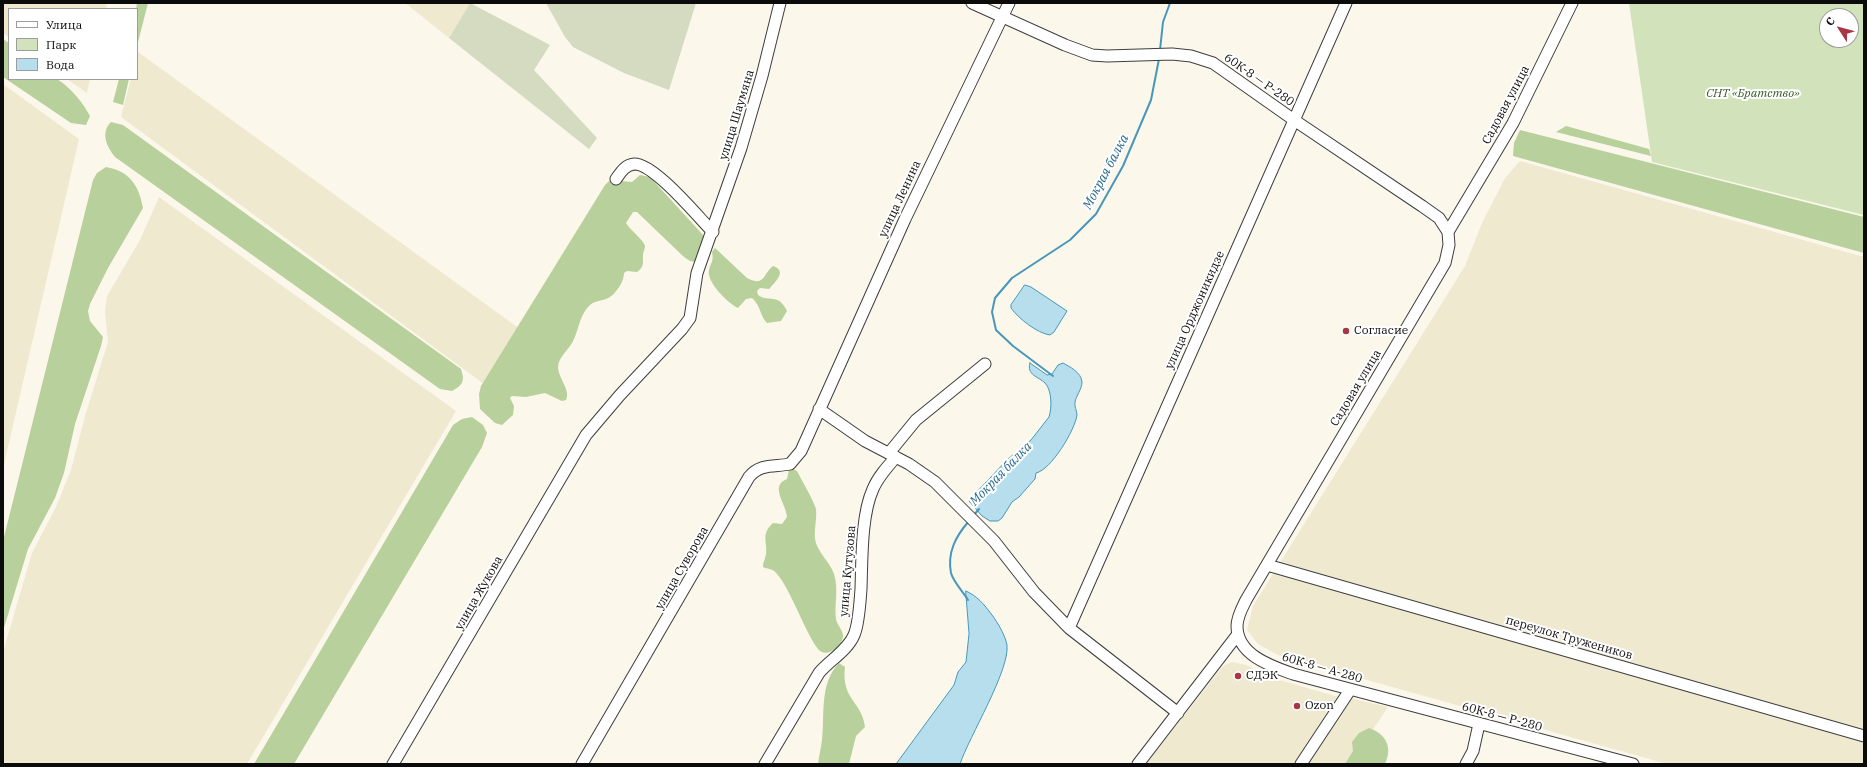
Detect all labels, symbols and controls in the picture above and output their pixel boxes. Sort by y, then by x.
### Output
legend [8,8,138,80]
north arrow [1819,8,1859,48]
text: С [1822,14,1838,29]
text: Улица [46,17,82,32]
text: Парк [46,37,76,52]
street label: 60К-8 — Р-280 [1221,50,1297,110]
text: Вода [46,57,74,72]
street label: Садовая улица [1479,63,1533,147]
street label: улица Шаумяна [716,68,758,162]
park label: СНТ «Братство» [1706,87,1800,101]
water label: Мокрая балка [1080,132,1132,212]
street label: улица Ленина [876,158,924,240]
street label: улица Орджоникидзе [1162,248,1228,372]
place label: Согласие [1354,324,1408,338]
marker: Согласие [1341,326,1351,336]
street label: Садовая улица [1327,347,1385,429]
water label: Мокрая балка [967,439,1035,509]
street label: улица Суворова [652,524,712,612]
street label: улица Кутузова [837,525,859,617]
street label: улица Жукова [452,553,506,633]
street label: переулок Тружеников [1504,613,1634,663]
street label: 60К-8 — А-280 [1280,650,1364,686]
place label: СДЭК [1246,669,1278,683]
marker: СДЭК [1233,671,1243,681]
place label: Ozon [1305,699,1334,713]
street label: 60К-8 — Р-280 [1460,699,1544,735]
marker: Ozon [1292,701,1302,711]

